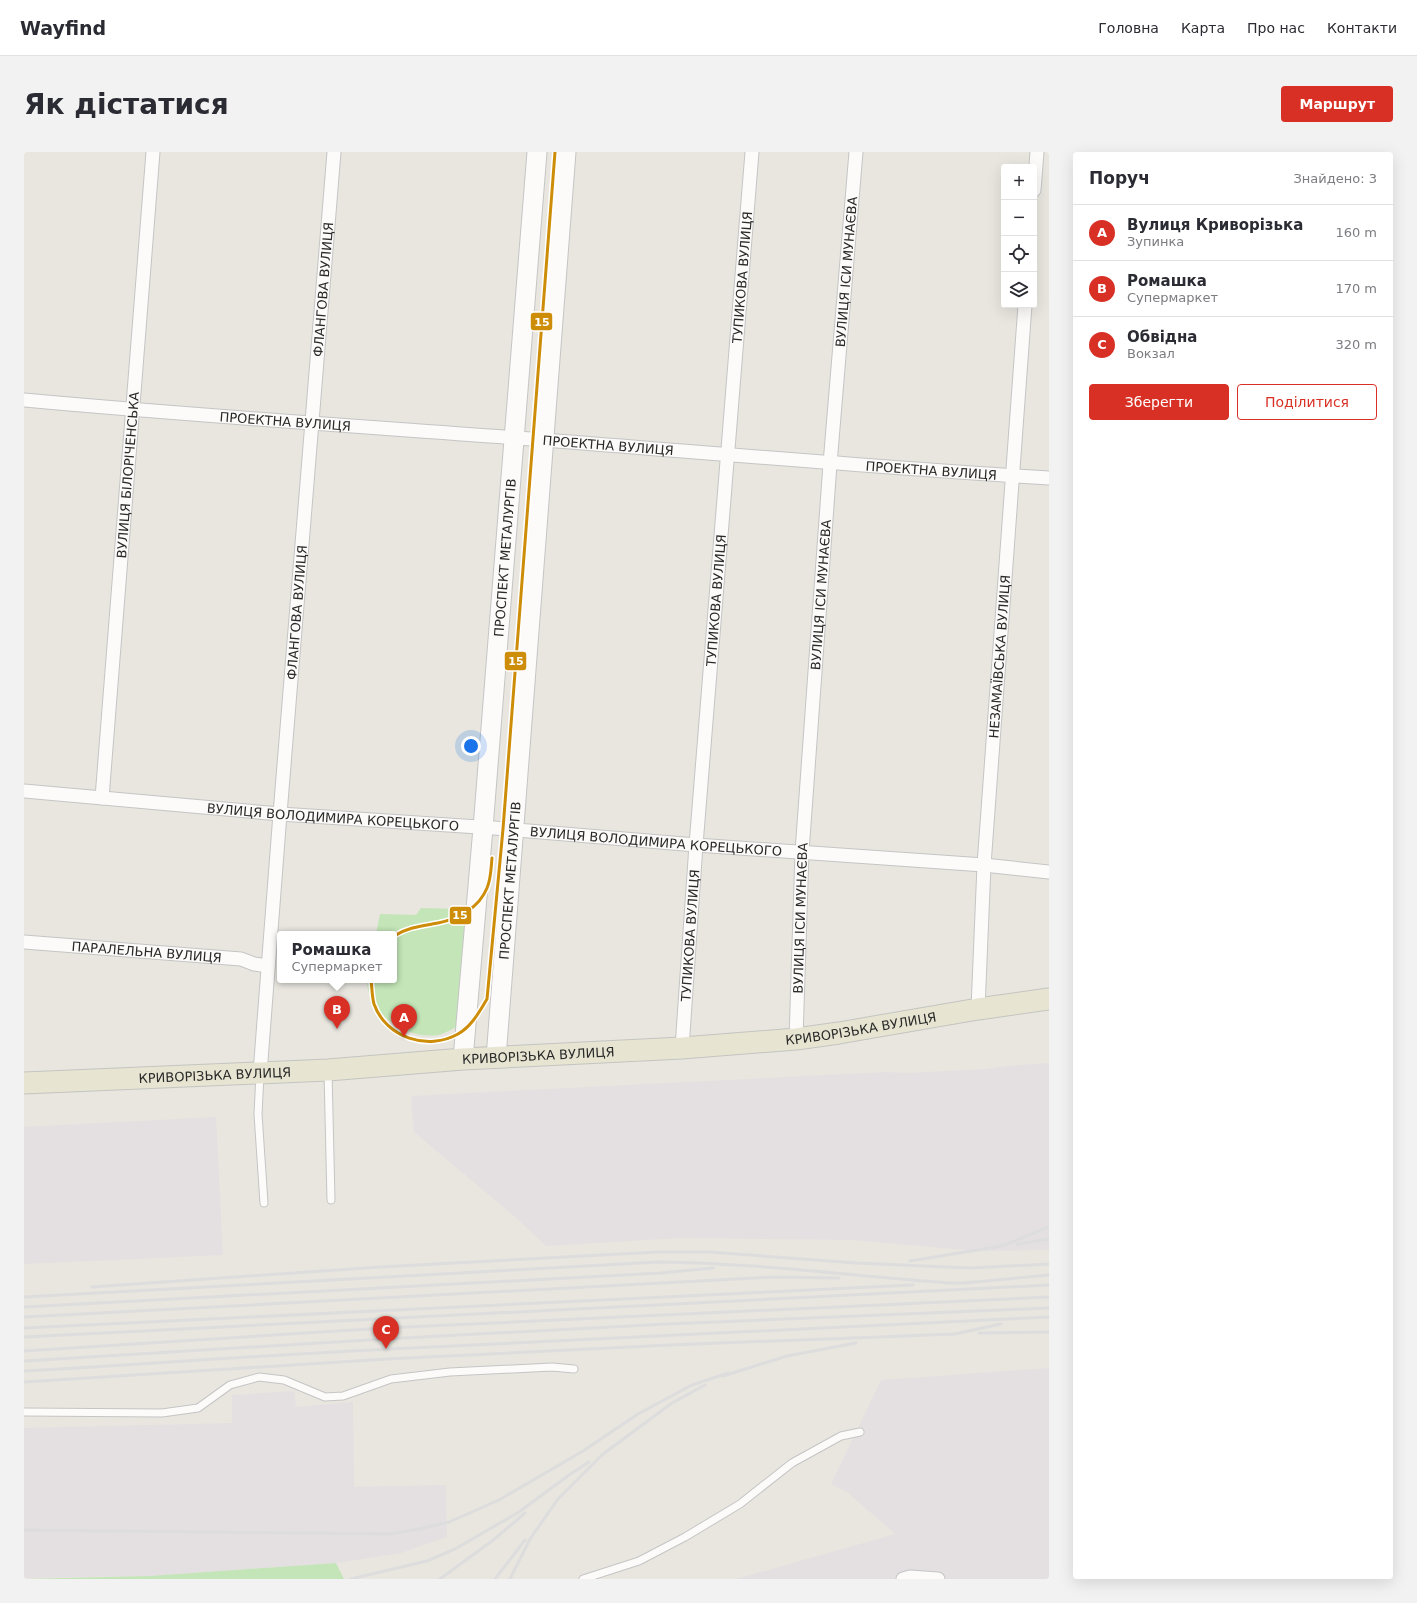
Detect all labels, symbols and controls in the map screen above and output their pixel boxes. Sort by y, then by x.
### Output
text: Wayfind [20,17,106,39]
text: Головна [1098,20,1159,36]
text: Карта [1181,20,1225,36]
text: Про нас [1247,20,1305,36]
text: Контакти [1327,20,1397,36]
button: Маршрут [1281,86,1393,122]
text: Як дістатися [24,88,229,121]
map controls [1001,164,1037,308]
button: + [1001,164,1037,200]
text: Поруч [1089,168,1150,188]
text: Знайдено: 3 [1294,171,1377,186]
street label: ВУЛИЦЯ ІСИ МУНАЄВА [832,196,860,348]
button: − [1001,200,1037,236]
street label: ТУПИКОВА ВУЛИЦЯ [729,211,755,345]
text: Вулиця Криворізька [1127,216,1303,234]
street label: ФЛАНГОВА ВУЛИЦЯ [310,221,336,358]
text: A [1097,225,1107,240]
text: 160 m [1335,225,1377,240]
text: Зупинка [1127,234,1184,249]
button: locate [1001,236,1037,272]
button: layers [1001,272,1037,308]
text: Ромашка [1127,272,1207,290]
text: B [1097,281,1107,296]
text: 170 m [1335,281,1377,296]
text: Супермаркет [1127,290,1218,305]
line badge: 15 [530,312,553,331]
text: 15 [534,316,550,329]
text: Обвідна [1127,328,1197,346]
text: C [1097,337,1107,352]
text: 320 m [1335,337,1377,352]
text: Вокзал [1127,346,1175,361]
button: Зберегти [1089,384,1229,420]
button: Поділитися [1237,384,1377,420]
street label: ВУЛИЦЯ БІЛОРІЧЕНСЬКА [113,391,142,559]
street label: ПРОЕКТНА ВУЛИЦЯ [219,409,351,433]
street label: ПРОЕКТНА ВУЛИЦЯ [542,432,674,458]
street label: ПРОЕКТНА ВУЛИЦЯ [865,458,997,482]
street label: ПРОСПЕКТ МЕТАЛУРГІВ [491,478,518,637]
street label: ВУЛИЦЯ ІСИ МУНАЄВА [808,519,833,671]
street label: ТУПИКОВА ВУЛИЦЯ [703,534,729,668]
street label: ФЛАНГОВА ВУЛИЦЯ [283,544,309,680]
street label: НЕЗАМАЇВСЬКА ВУЛИЦЯ [986,574,1013,739]
line badge: 15 [504,651,527,671]
text: 15 [508,655,524,668]
your location [461,736,481,756]
street label: ВУЛИЦЯ ВОЛОДИМИРА КОРЕЦЬКОГО [206,800,459,833]
street label: ПРОСПЕКТ МЕТАЛУРГІВ [496,801,523,960]
street label: ВУЛИЦЯ ВОЛОДИМИРА КОРЕЦЬКОГО [529,824,782,858]
street label: ВУЛИЦЯ ІСИ МУНАЄВА [790,842,810,994]
street label: ТУПИКОВА ВУЛИЦЯ [678,869,702,1003]
line badge: 15 [449,906,472,925]
text: 15 [452,909,468,922]
popup [277,931,397,983]
street label: ПАРАЛЕЛЬНА ВУЛИЦЯ [71,938,222,965]
text: Ромашка [292,941,371,959]
text: Супермаркет [292,959,382,974]
pin: B [324,996,350,1029]
pin: A [391,1004,417,1037]
street label: КРИВОРІЗЬКА ВУЛИЦЯ [785,1009,937,1047]
street label: КРИВОРІЗЬКА ВУЛИЦЯ [462,1044,615,1067]
street label: КРИВОРІЗЬКА ВУЛИЦЯ [138,1064,291,1086]
pin: C [373,1316,399,1349]

